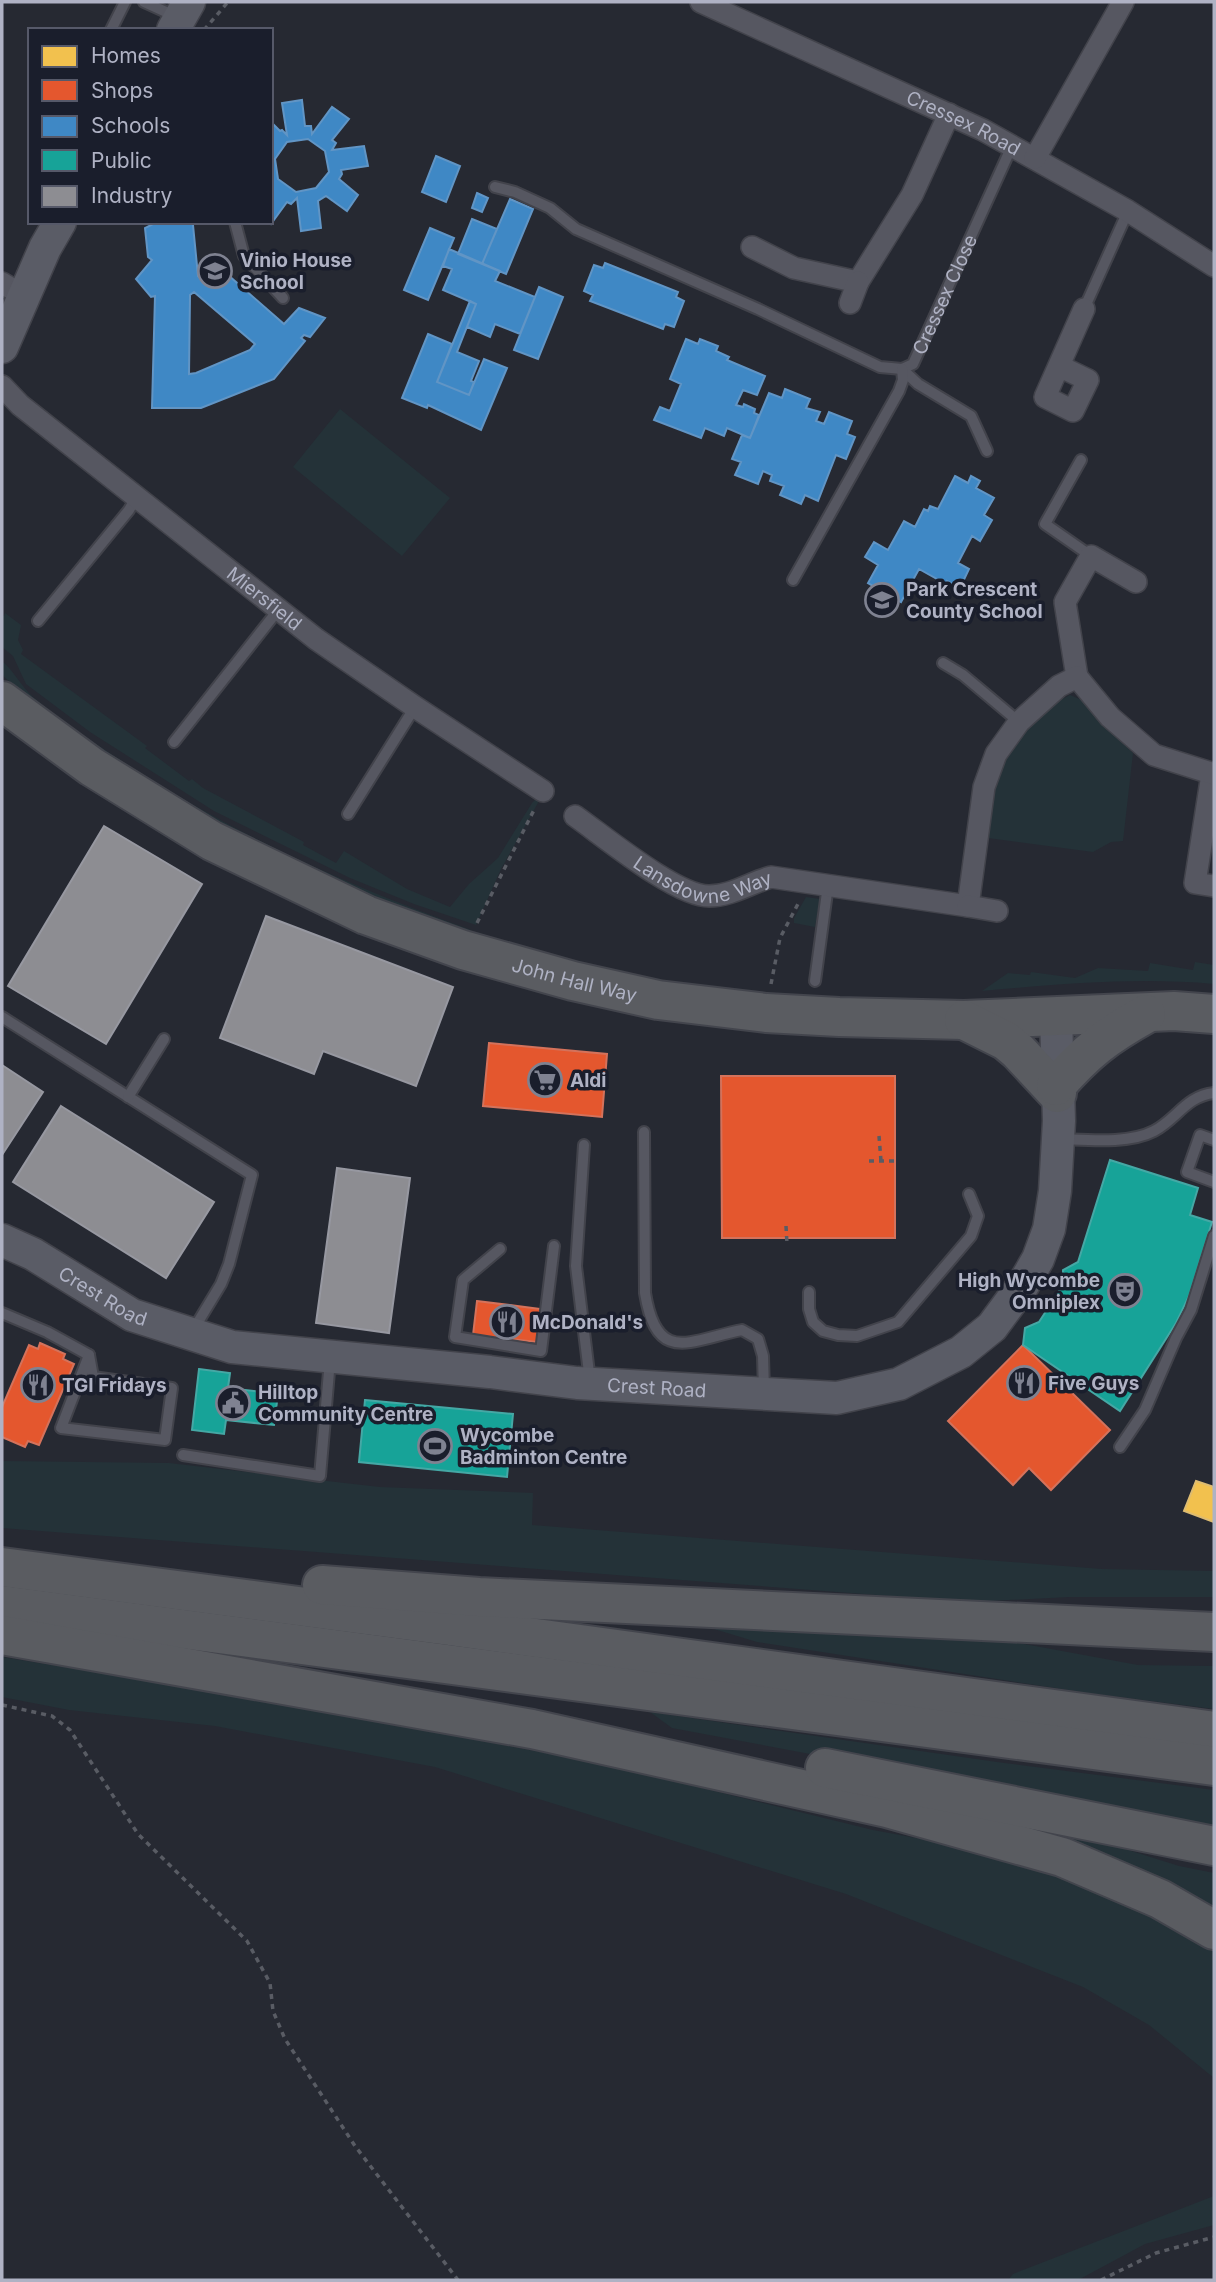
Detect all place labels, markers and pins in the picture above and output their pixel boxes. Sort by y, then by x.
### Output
place label: Vinio House School [240,249,352,294]
school or university icon: Vinio House School [196,252,234,290]
place label: Park Crescent County School [906,578,1043,623]
school or university icon: Park Crescent County School [863,581,901,619]
supermarket icon: Aldi [526,1061,564,1099]
place label: Aldi [570,1069,606,1092]
place label: High Wycombe Omniplex [958,1269,1100,1314]
theatre icon: High Wycombe Omniplex [1106,1272,1144,1310]
restaurant icon: McDonald's [488,1303,526,1341]
place label: McDonald's [532,1311,643,1334]
restaurant icon: Five Guys [1005,1364,1043,1402]
restaurant icon: TGI Fridays [19,1366,57,1404]
place label: Five Guys [1048,1372,1139,1395]
place label: TGI Fridays [62,1374,167,1397]
place label: Hilltop Community Centre [258,1381,433,1426]
public building icon: Hilltop Community Centre [214,1384,252,1422]
place label: Wycombe Badminton Centre [460,1424,627,1469]
sports icon: Wycombe Badminton Centre [416,1427,454,1465]

